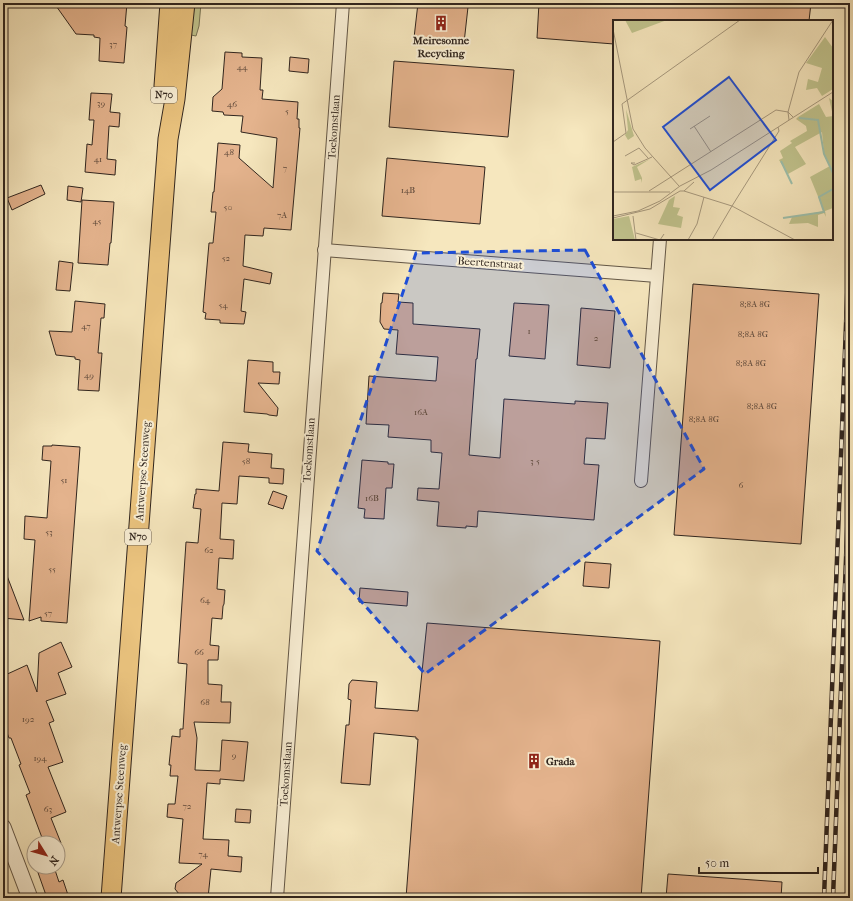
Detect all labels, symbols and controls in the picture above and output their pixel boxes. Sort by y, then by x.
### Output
building icon: Meiresonne Recycling [432,14,450,32]
inset map [613,20,833,240]
place label: Meiresonne Recycling [412,34,470,60]
house number: 37 [109,39,118,49]
house number: 44 [237,62,248,72]
road number: N70 [151,87,177,103]
street label: Toekomstlaan [325,93,343,160]
house number: 39 [97,98,105,108]
house number: 46 [227,99,237,109]
house number: 5 [285,106,289,116]
house number: 48 [224,147,234,157]
house number: 41 [94,154,102,164]
house number: 7 [283,163,288,173]
house number: 14B [401,185,415,195]
house number: 50 [224,202,232,212]
house number: 7A [277,210,287,220]
house number: 45 [93,216,102,226]
house number: 52 [222,253,231,263]
street label: Beertenstraat [457,254,523,272]
house number: 8;8A-8G [740,299,771,309]
house number: 54 [218,300,228,310]
house number: 47 [81,321,91,331]
house number: 1 [527,326,531,336]
house number: 8;8A-8G [738,329,769,339]
house number: 2 [594,333,599,343]
house number: 8;8A-8G [736,358,767,368]
house number: 49 [84,370,94,380]
house number: 8;8A-8G [747,401,778,411]
house number: 16A [414,407,428,417]
house number: 8;8A-8G [689,414,720,424]
street label: Toekomstlaan [300,416,318,483]
street label: Antwerpse Steenweg [133,421,153,522]
house number: 58 [242,456,251,466]
house number: 3-5 [530,456,540,466]
house number: 51 [60,475,68,485]
house number: 6 [739,480,744,490]
house number: 16B [365,493,379,503]
house number: 53 [45,527,53,537]
road number: N70 [125,529,151,545]
house number: 62 [204,545,214,555]
house number: 55 [48,564,56,574]
house number: 64 [200,595,211,605]
house number: 57 [44,608,53,618]
house number: 66 [194,647,204,657]
house number: 68 [200,697,210,707]
house number: 192 [22,714,35,724]
street label: Toekomstlaan [277,740,295,807]
street label: Antwerpse Steenweg [109,744,129,845]
house number: 9 [232,750,237,760]
building icon: Grada [525,752,543,770]
house number: 194 [33,753,47,763]
place label: Grada [546,755,576,768]
house number: 72 [183,801,192,811]
house number: 63 [44,804,53,814]
north arrow [26,835,66,875]
house number: 74 [198,849,208,859]
scale bar [699,849,818,875]
text: N [45,853,61,868]
text: 50 m [705,856,729,870]

